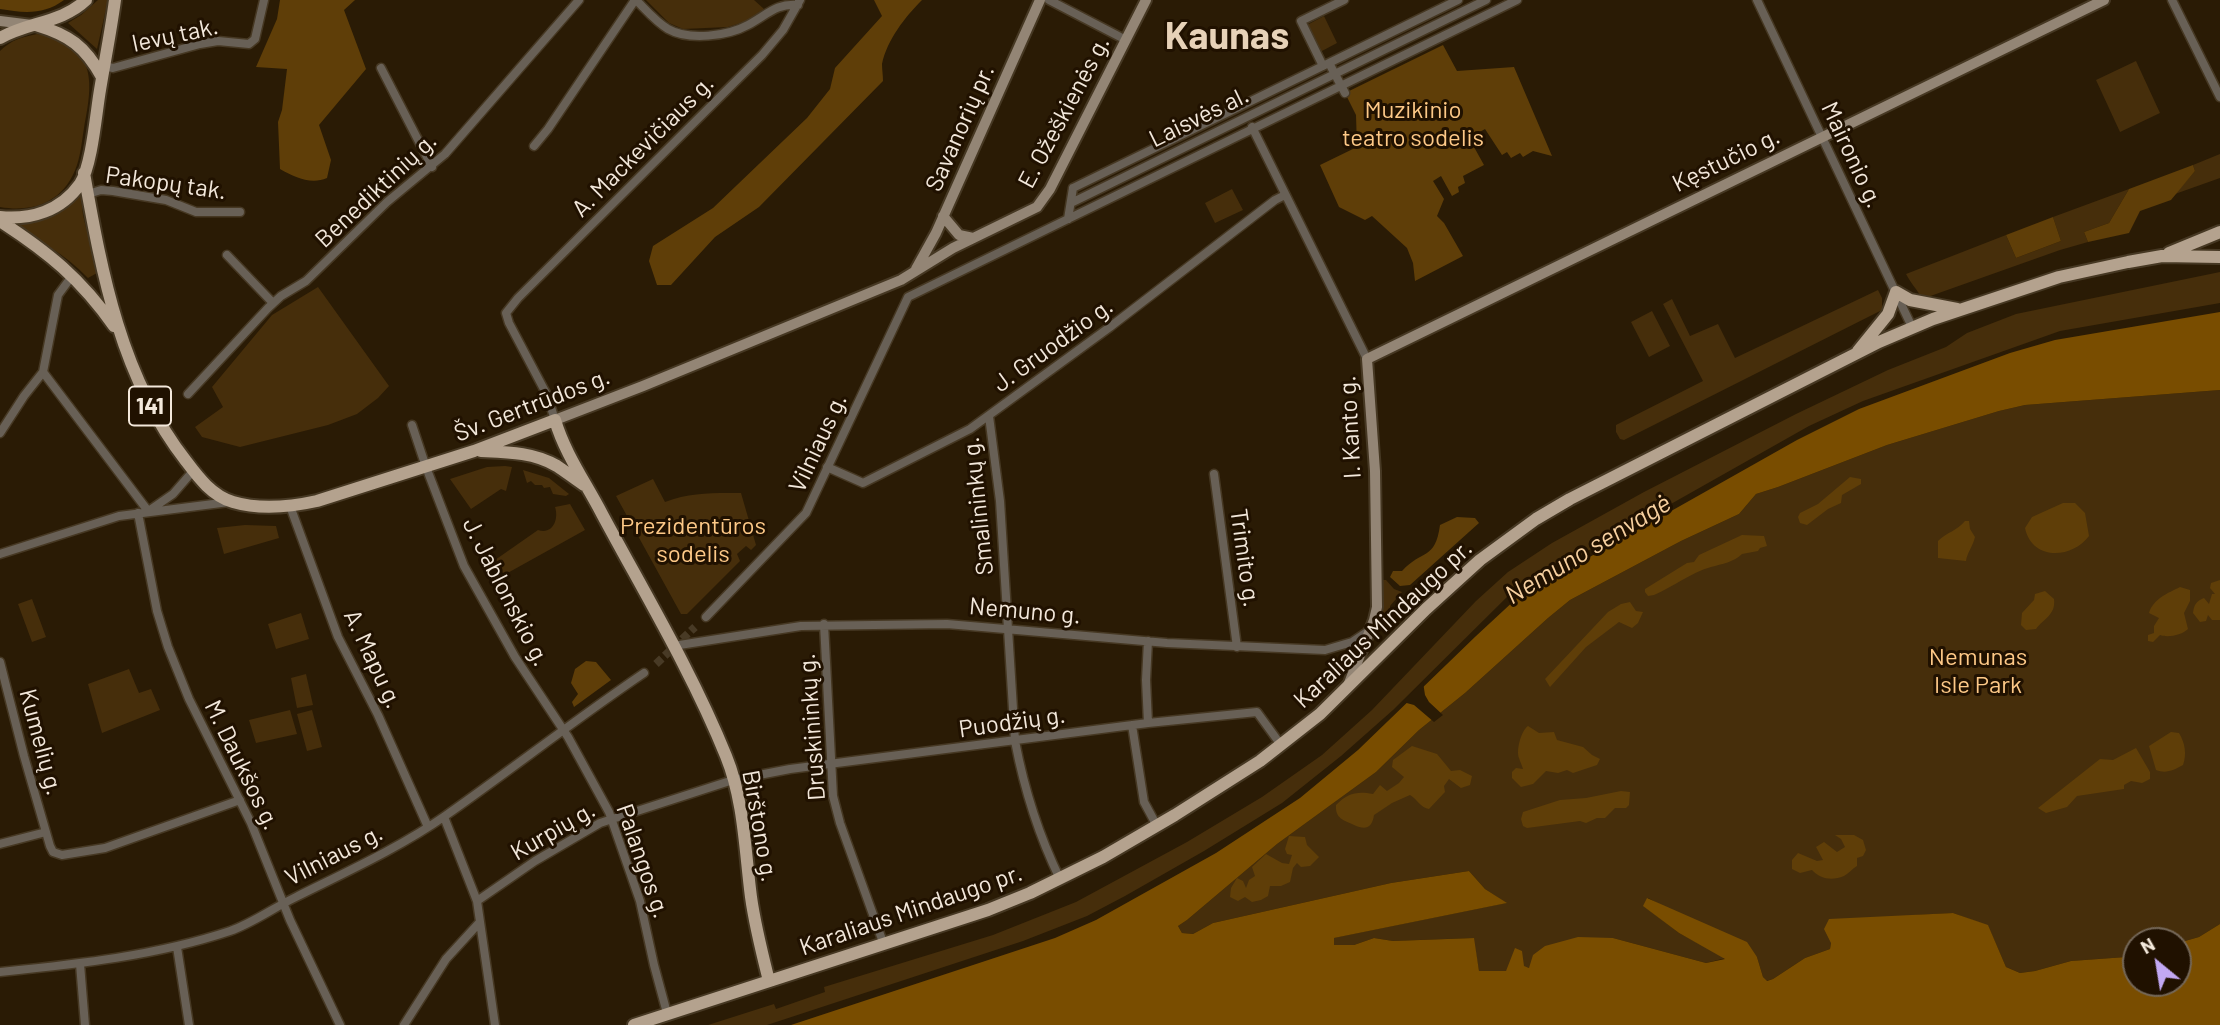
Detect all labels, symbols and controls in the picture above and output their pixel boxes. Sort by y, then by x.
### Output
street label: Ievų tak. [129,12,221,58]
district label: Kaunas [1165,13,1289,59]
street label: E. Ožeškienės g. [1012,31,1116,193]
street label: Savanorių pr. [919,60,1001,196]
street label: A. Mackevičiaus g. [566,69,720,223]
street label: Laisvės al. [1145,81,1253,153]
park label: Muzikinio teatro sodelis [1342,96,1484,152]
street label: Maironio g. [1815,97,1889,213]
street label: Kęstučio g. [1668,122,1784,198]
street label: Benediktinių g. [309,126,443,254]
street label: Pakopų tak. [104,160,228,206]
street label: J. Gruodžio g. [987,292,1119,398]
street label: Šv. Gertrūdos g. [450,362,614,448]
street label: I. Kanto g. [1333,375,1367,479]
road number: 141 [129,386,171,426]
street label: Vilniaus g. [783,389,853,497]
street label: Smalininkų g. [956,435,1000,577]
water label: Nemuno senvagė [1499,487,1677,611]
street label: Trimito g. [1224,507,1266,609]
park label: Prezidentūros sodelis [620,512,766,568]
street label: J. Jablonskio g. [456,513,556,671]
street label: Karaliaus Mindaugo pr. [1288,534,1478,714]
street label: Nemuno g. [968,592,1082,630]
street label: A. Mapu g. [338,605,408,713]
park label: Nemunas Isle Park [1929,643,2027,699]
street label: Druskininkų g. [792,652,832,802]
street label: Kumelių g. [13,686,69,798]
street label: M. Daukšos g. [198,695,286,835]
street label: Puodžių g. [957,700,1067,744]
street label: Birštono g. [736,768,784,884]
street label: Kurpių g. [506,795,600,867]
street label: Palangos g. [610,800,676,922]
street label: Vilniaus g. [280,818,388,892]
street label: Karaliaus Mindaugo pr. [796,858,1026,962]
north arrow [2122,927,2192,997]
text: N [2136,932,2158,958]

